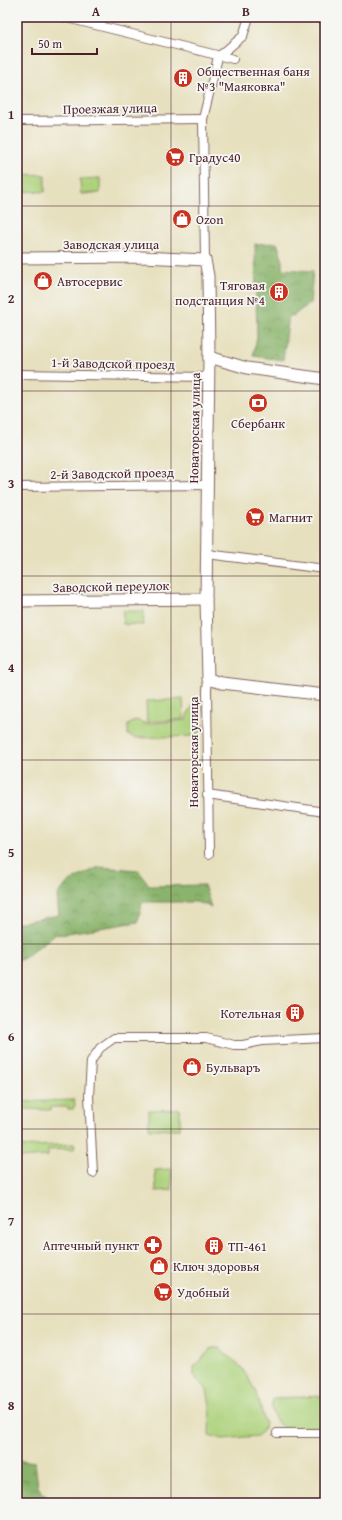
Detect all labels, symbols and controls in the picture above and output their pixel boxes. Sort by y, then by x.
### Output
text: A [92,2,101,21]
text: B [242,2,250,21]
scale bar [32,30,97,56]
text: 50 m [38,35,62,52]
place label: Общественная баня №3 "Маяковка" [197,62,310,96]
building icon: Общественная баня №3 "Маяковка" [172,67,194,89]
street label: Проезжая улица [63,98,158,119]
text: 1 [8,105,14,124]
supermarket icon: Градус40 [164,146,186,168]
place label: Градус40 [189,148,240,167]
shop icon: Ozon [171,208,193,230]
place label: Ozon [196,210,224,229]
street label: Заводская улица [63,235,160,254]
shop icon: Автосервис [32,270,54,292]
place label: Автосервис [57,272,123,291]
place label: Тяговая подстанция №4 [175,276,265,310]
building icon: Тяговая подстанция №4 [268,281,290,303]
text: 2 [8,289,15,308]
street label: 1-й Заводской проезд [51,353,175,374]
street label: Новаторская улица [184,372,205,484]
bank icon: Сбербанк [247,392,269,414]
place label: Сбербанк [231,414,285,433]
street label: 2-й Заводской проезд [50,463,174,484]
text: 3 [8,474,14,493]
supermarket icon: Магнит [244,506,266,528]
place label: Магнит [269,508,313,527]
street label: Заводской переулок [53,576,170,597]
text: 4 [8,658,15,677]
street label: Новаторская улица [184,696,203,808]
text: 5 [8,843,15,862]
building icon: Котельная [284,1002,306,1024]
place label: Котельная [220,1004,281,1023]
text: 6 [8,1027,15,1046]
shop icon: Бульваръ [181,1056,203,1078]
place label: Бульваръ [206,1058,261,1077]
text: 7 [8,1212,15,1231]
pharmacy icon: Аптечный пункт [142,1234,164,1256]
building icon: ТП-461 [203,1235,225,1257]
place label: Аптечный пункт [43,1236,140,1255]
place label: ТП-461 [228,1237,267,1256]
shop icon: Ключ здоровья [148,1255,170,1277]
place label: Ключ здоровья [173,1257,260,1276]
supermarket icon: Удобный [152,1281,174,1303]
place label: Удобный [177,1283,230,1302]
text: 8 [8,1396,15,1415]

